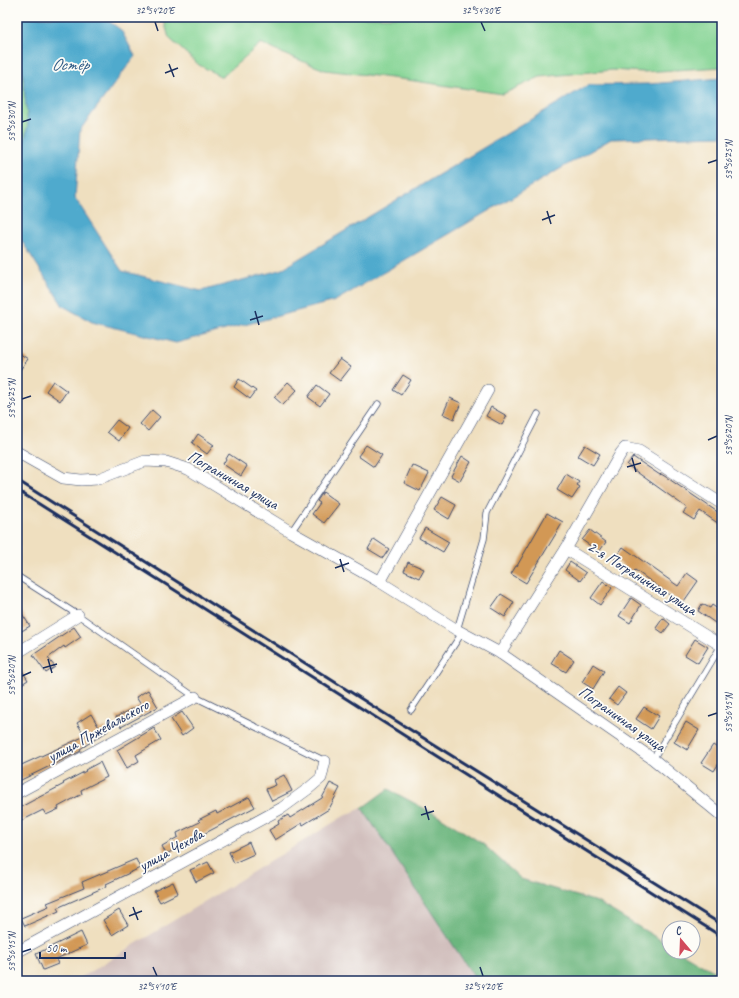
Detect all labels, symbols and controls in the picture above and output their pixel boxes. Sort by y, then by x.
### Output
text: 32°54'20"E [136,4,176,17]
text: 32°54'30"E [462,4,502,17]
water label: Остёр [52,54,91,75]
text: 53°56'30"N [5,100,18,142]
text: 53°56'25"N [722,138,735,180]
text: 53°56'25"N [5,377,18,419]
text: 53°56'20"N [722,414,735,456]
street label: Пограничная улица [184,446,283,515]
street label: 2-я Пограничная улица [584,536,702,620]
text: 53°56'20"N [5,654,18,696]
street label: Пограничная улица [575,682,671,757]
text: 53°56'15"N [722,691,735,733]
street label: улица Пржевальского [43,694,153,767]
street label: улица Чехова [134,823,208,876]
north arrow [661,920,701,960]
text: С [673,923,684,938]
text: 53°56'15"N [5,930,18,972]
scale bar [40,934,125,960]
text: 50 m [46,940,68,956]
text: 32°54'10"E [138,980,178,993]
text: 32°54'20"E [464,980,504,993]

